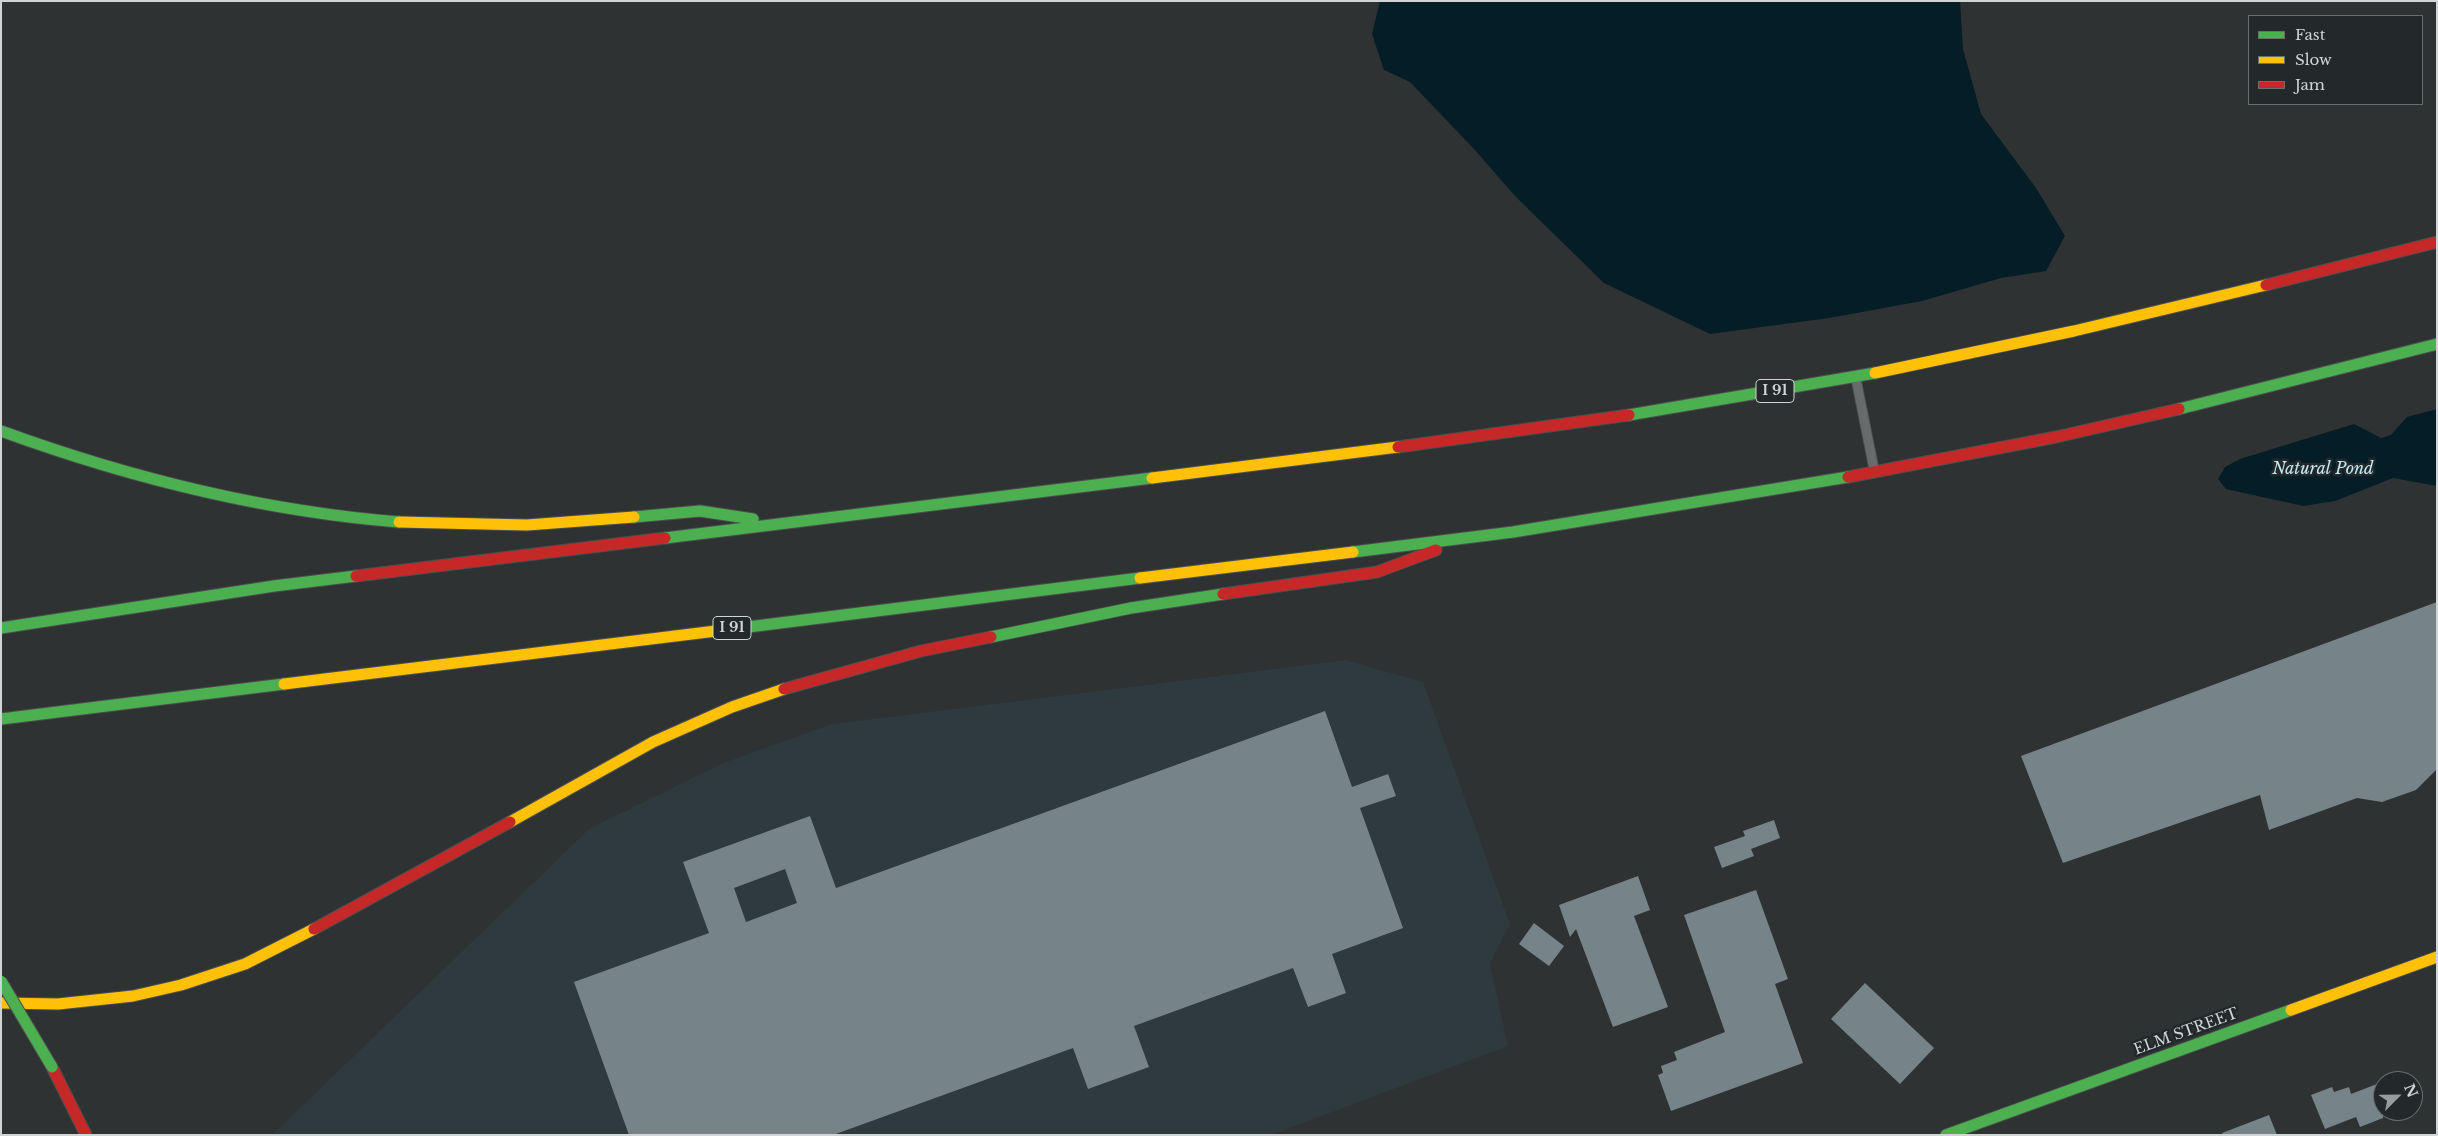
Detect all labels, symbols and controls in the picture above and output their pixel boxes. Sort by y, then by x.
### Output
legend [2248,15,2423,105]
text: Fast [2295,25,2325,44]
text: Slow [2295,50,2332,69]
text: Jam [2295,75,2325,94]
road number: I 91 [1756,380,1794,402]
water label: Natural Pond [2272,459,2374,479]
road number: I 91 [713,616,751,640]
street label: ELM STREET [2131,1005,2241,1059]
north arrow [2373,1071,2423,1121]
text: N [2400,1081,2422,1100]

